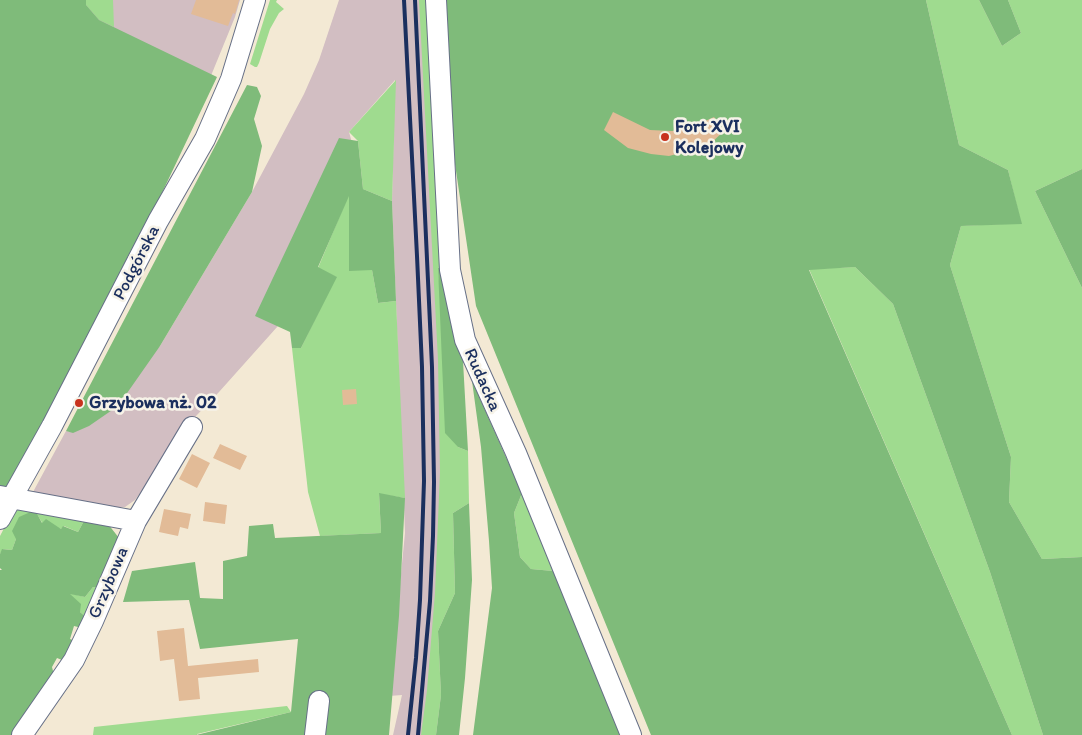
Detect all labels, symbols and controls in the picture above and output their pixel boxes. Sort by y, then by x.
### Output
place label: Fort XVI Kolejowy [675,116,744,158]
marker: Fort XVI Kolejowy [659,131,671,143]
street label: Podgórska [109,222,165,304]
street label: Rudacka [459,345,505,415]
place label: Grzybowa nż. 02 [89,392,217,414]
marker: Grzybowa nż. 02 [73,397,85,409]
street label: Grzybowa [84,544,134,622]

